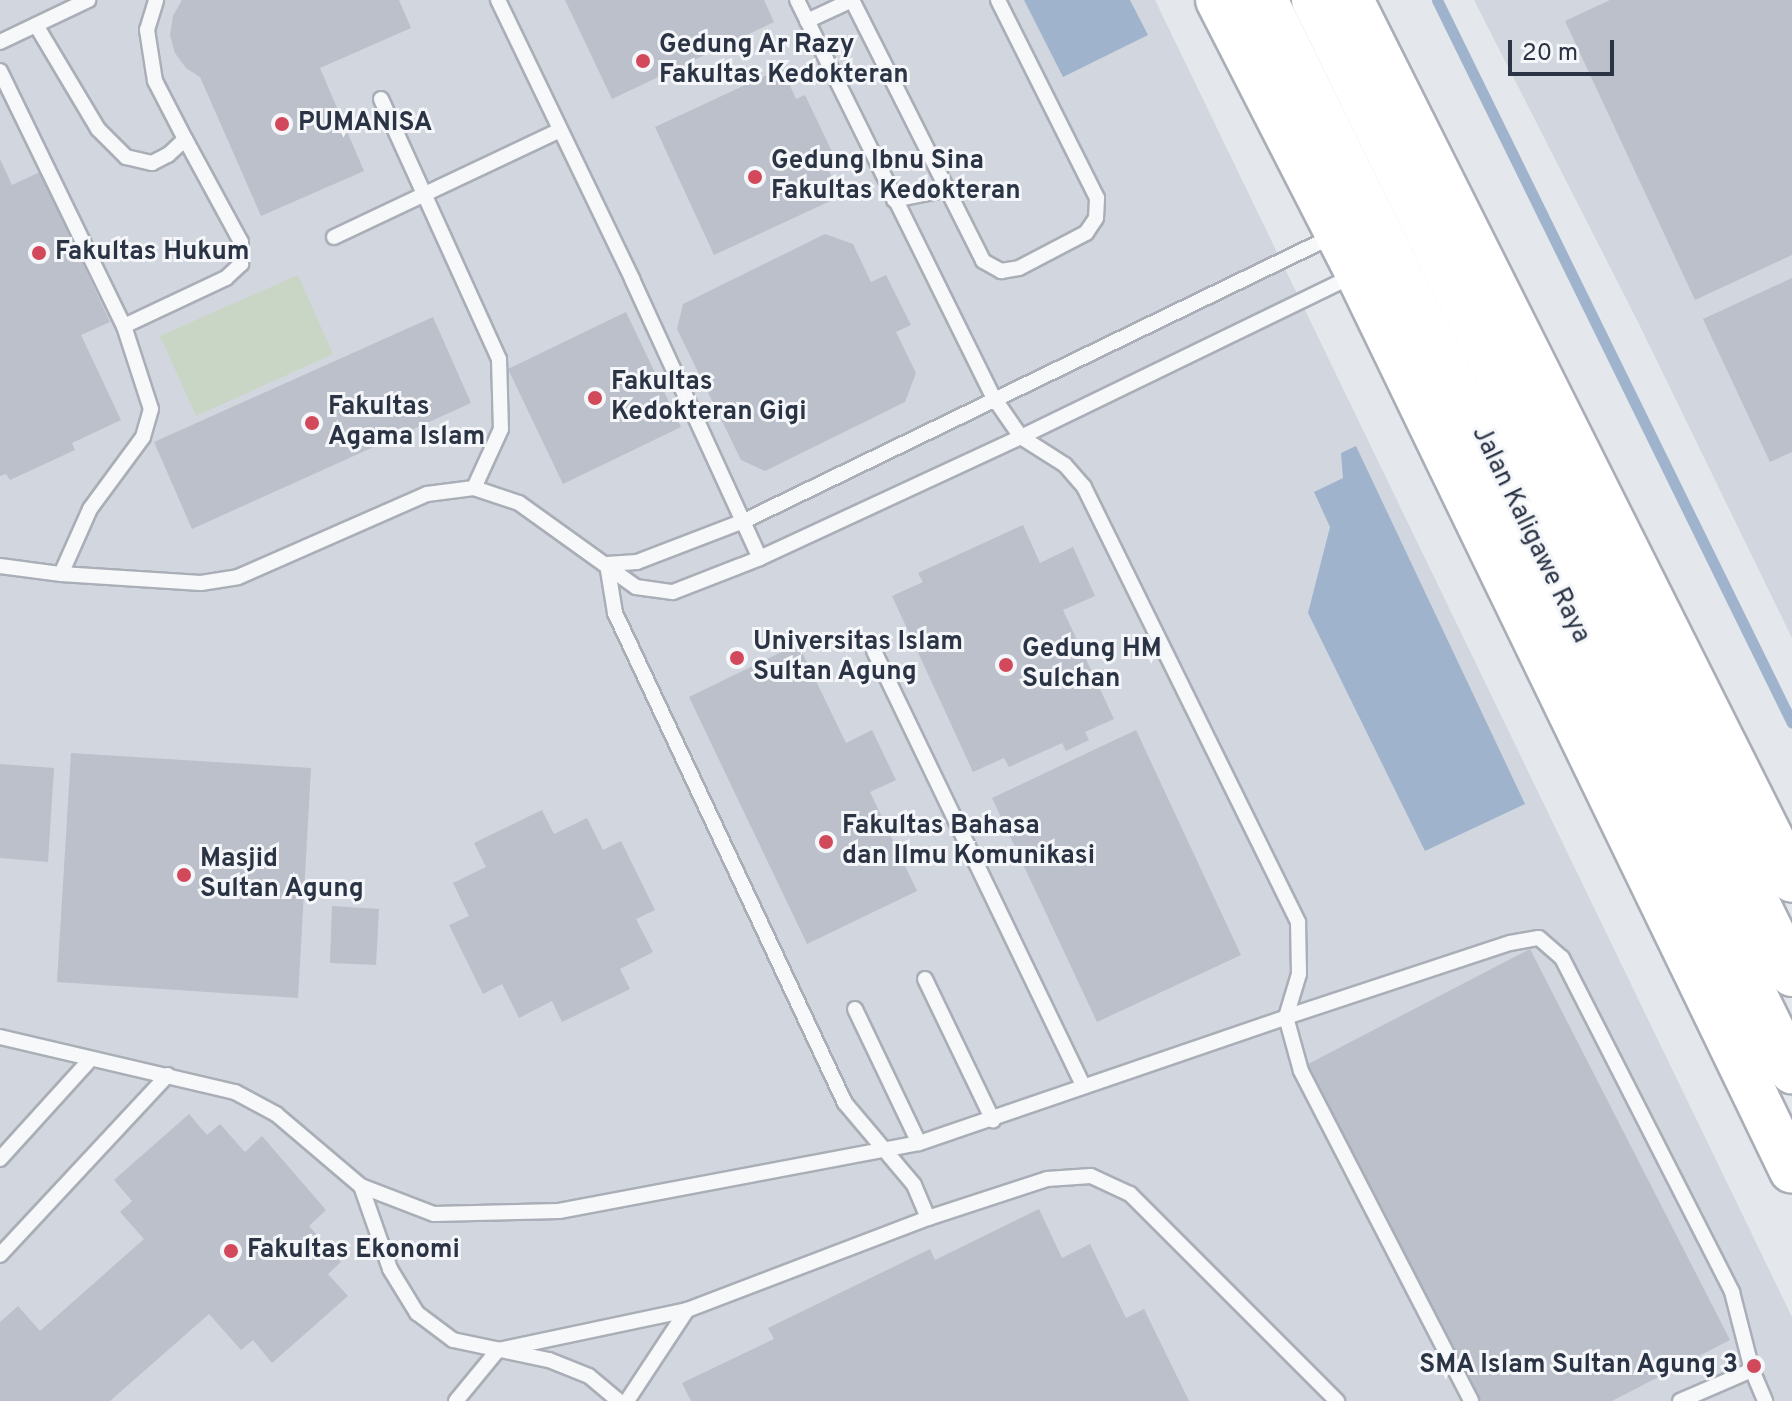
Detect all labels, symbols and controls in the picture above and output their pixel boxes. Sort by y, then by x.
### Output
scale bar [1512,24,1618,74]
place label: Gedung Ar Razy Fakultas Kedokteran [659,30,909,92]
text: 20 m [1522,39,1578,69]
marker: Gedung Ar Razy Fakultas Kedokteran [634,52,652,70]
place label: PUMANISA [298,108,432,140]
marker: PUMANISA [273,115,291,133]
place label: Gedung Ibnu Sina Fakultas Kedokteran [771,146,1021,208]
marker: Gedung Ibnu Sina Fakultas Kedokteran [746,168,764,186]
place label: Fakultas Hukum [55,237,250,269]
marker: Fakultas Hukum [30,244,48,262]
place label: Fakultas Kedokteran Gigi [611,367,807,428]
marker: Fakultas Kedokteran Gigi [586,389,604,407]
place label: Fakultas Agama Islam [328,392,485,454]
marker: Fakultas Agama Islam [303,414,321,432]
street label: Jalan Kaligawe Raya [1464,421,1596,649]
place label: Universitas Islam Sultan Agung [753,627,963,688]
place label: Gedung HM Sulchan [1022,634,1162,696]
marker: Universitas Islam Sultan Agung [728,649,746,667]
marker: Gedung HM Sulchan [997,656,1015,674]
place label: Fakultas Bahasa dan Ilmu Komunikasi [842,811,1095,872]
marker: Fakultas Bahasa dan Ilmu Komunikasi [817,833,835,851]
place label: Masjid Sultan Agung [200,844,365,906]
marker: Masjid Sultan Agung [175,866,193,884]
place label: Fakultas Ekonomi [247,1235,460,1267]
marker: Fakultas Ekonomi [222,1242,240,1260]
place label: SMA Islam Sultan Agung 3 [1417,1350,1738,1382]
marker: SMA Islam Sultan Agung 3 [1745,1357,1763,1375]

